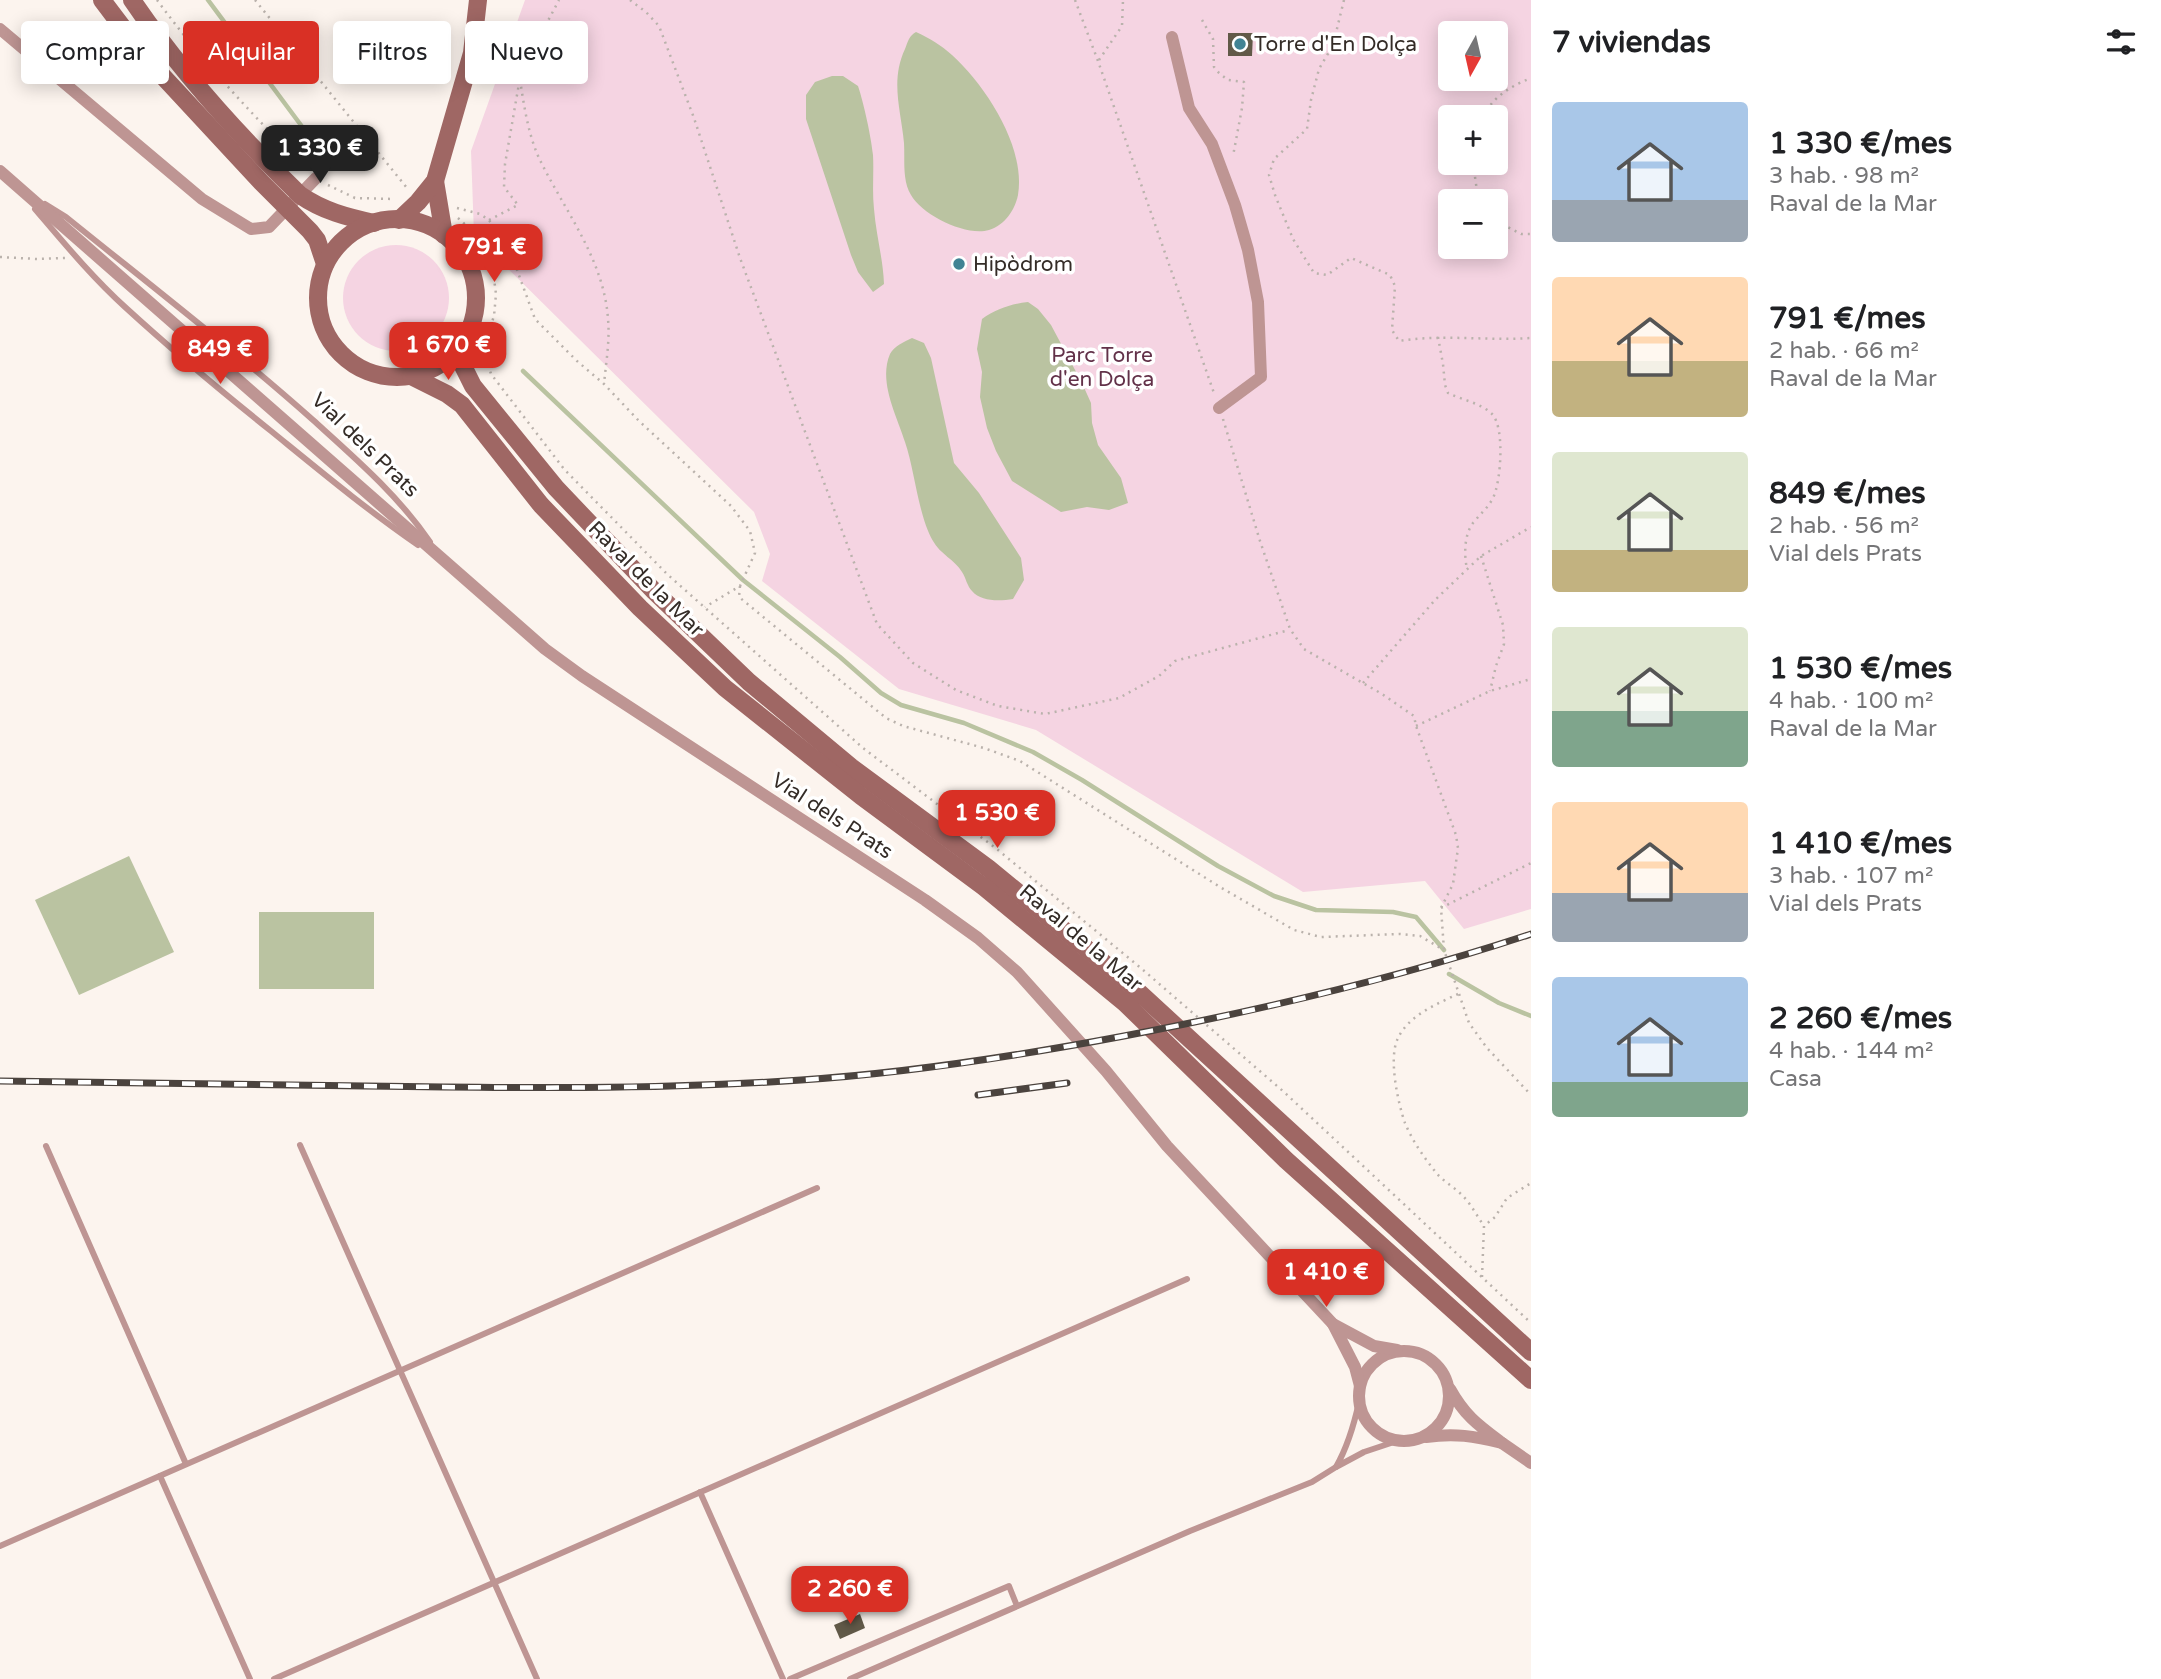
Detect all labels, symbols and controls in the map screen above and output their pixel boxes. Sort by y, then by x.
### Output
chip: Comprar [21,21,169,84]
chip: Alquilar [183,21,319,84]
chip: Filtros [333,21,451,84]
chip: Nuevo [465,21,588,84]
north arrow [1438,21,1508,91]
map controls [1438,21,1508,259]
icon: filters [2102,23,2140,61]
text: 7 viviendas [1552,24,1711,61]
place label: Torre d'En Dolça [1254,32,1417,57]
marker: Torre d'En Dolça [1232,36,1248,52]
button: + [1438,105,1508,175]
pin: 1 330 € [255,125,385,185]
text: 1 330 €/mes [1769,125,1952,162]
icon: home [1608,130,1692,214]
text: 1 330 € [277,134,363,162]
text: 3 hab. · 98 m² [1769,162,1919,190]
button: − [1438,189,1508,259]
text: Raval de la Mar [1769,190,1937,218]
pin: 791 € [445,224,543,284]
text: 791 € [462,233,527,261]
place label: Hipòdrom [973,252,1073,277]
marker: Hipòdrom [951,256,967,272]
text: 791 €/mes [1769,300,1926,337]
icon: home [1608,305,1692,389]
pin: 1 670 € [383,322,513,382]
pin: 849 € [171,326,269,386]
text: 1 670 € [405,331,491,359]
text: 849 € [188,335,253,363]
text: 2 hab. · 66 m² [1769,337,1919,365]
park label: Parc Torre d'en Dolça [1050,343,1154,392]
text: Raval de la Mar [1769,365,1937,393]
street label: Vial dels Prats [306,388,424,502]
text: 849 €/mes [1769,475,1926,512]
icon: home [1608,480,1692,564]
text: 2 hab. · 56 m² [1769,512,1919,540]
street label: Raval de la Mar [583,516,709,642]
text: Vial dels Prats [1769,540,1922,568]
text: 1 530 €/mes [1769,650,1952,687]
icon: home [1608,655,1692,739]
text: 4 hab. · 100 m² [1769,687,1934,715]
text: Raval de la Mar [1769,715,1937,743]
street label: Vial dels Prats [767,767,897,865]
pin: 1 530 € [932,790,1062,850]
text: 1 530 € [954,799,1040,827]
text: 1 410 €/mes [1769,825,1952,862]
icon: home [1608,830,1692,914]
text: 3 hab. · 107 m² [1769,862,1934,890]
street label: Raval de la Mar [1014,879,1148,997]
text: Vial dels Prats [1769,890,1922,918]
text: 2 260 €/mes [1769,1000,1952,1037]
icon: home [1608,1005,1692,1089]
text: 4 hab. · 144 m² [1769,1037,1934,1065]
text: Casa [1769,1065,1822,1093]
pin: 1 410 € [1261,1250,1391,1309]
text: 1 410 € [1283,1258,1369,1286]
pin: 2 260 € [785,1566,915,1626]
text: 2 260 € [807,1575,893,1603]

